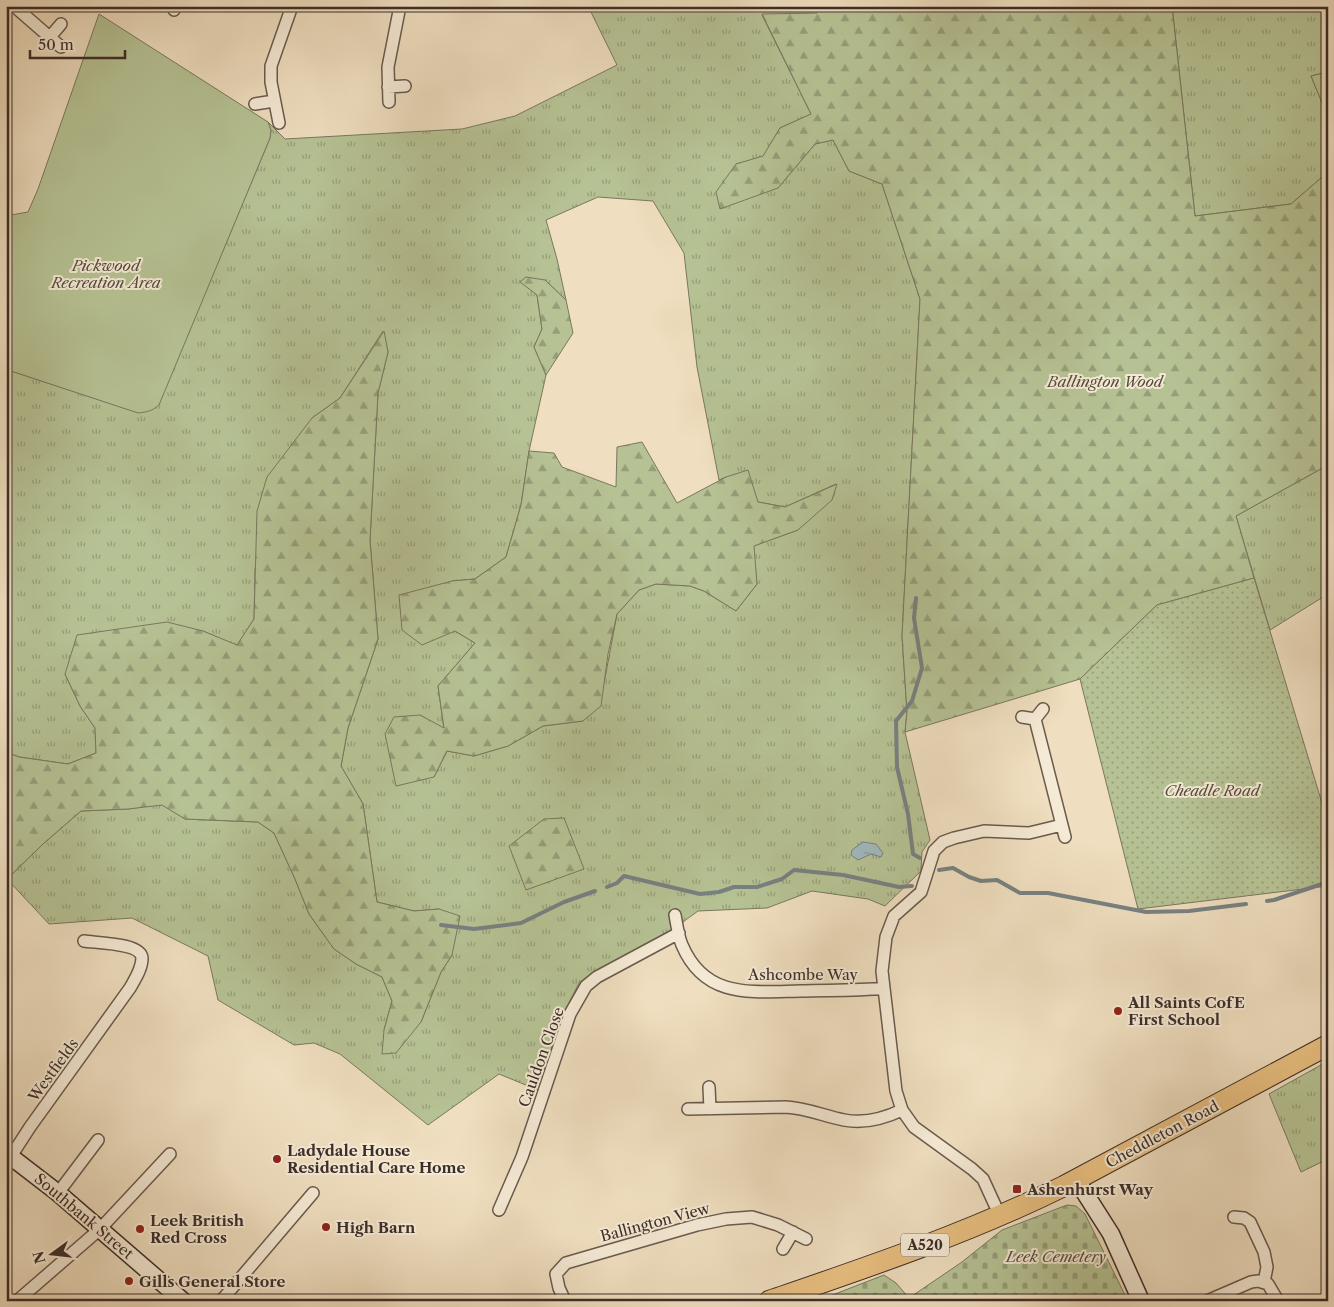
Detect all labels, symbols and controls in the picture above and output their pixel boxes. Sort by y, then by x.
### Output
scale bar [30,28,125,60]
text: 50 m [38,35,74,54]
park label: Pickwood Recreation Area [50,256,161,292]
park label: Ballington Wood [1046,372,1165,391]
park label: Cheadle Road [1164,781,1262,800]
street label: Ashcombe Way [747,965,859,984]
place label: All Saints CofE First School [1127,993,1245,1029]
street label: Cauldon Close [514,1004,568,1110]
marker: All Saints CofE First School [1112,1005,1124,1017]
street label: Westfields [23,1035,82,1106]
street label: Cheddleton Road [1102,1096,1222,1172]
place label: Ladydale House Residential Care Home [287,1141,465,1177]
marker: Ladydale House Residential Care Home [271,1153,283,1165]
street label: Southbank Street [31,1169,138,1263]
place label: Ashenhurst Way [1026,1180,1154,1199]
marker: Ashenhurst Way [1011,1183,1023,1195]
street label: Ballington View [598,1198,712,1246]
place label: Leek British Red Cross [150,1211,245,1247]
place label: High Barn [336,1218,416,1237]
marker: High Barn [320,1221,332,1233]
marker: Leek British Red Cross [134,1223,146,1235]
north arrow [28,1230,78,1280]
road number: A520 [901,1234,949,1256]
park label: Leek Cemetery [1005,1247,1106,1266]
text: N [29,1249,50,1266]
place label: Gills General Store [139,1272,285,1291]
marker: Gills General Store [123,1275,135,1287]

